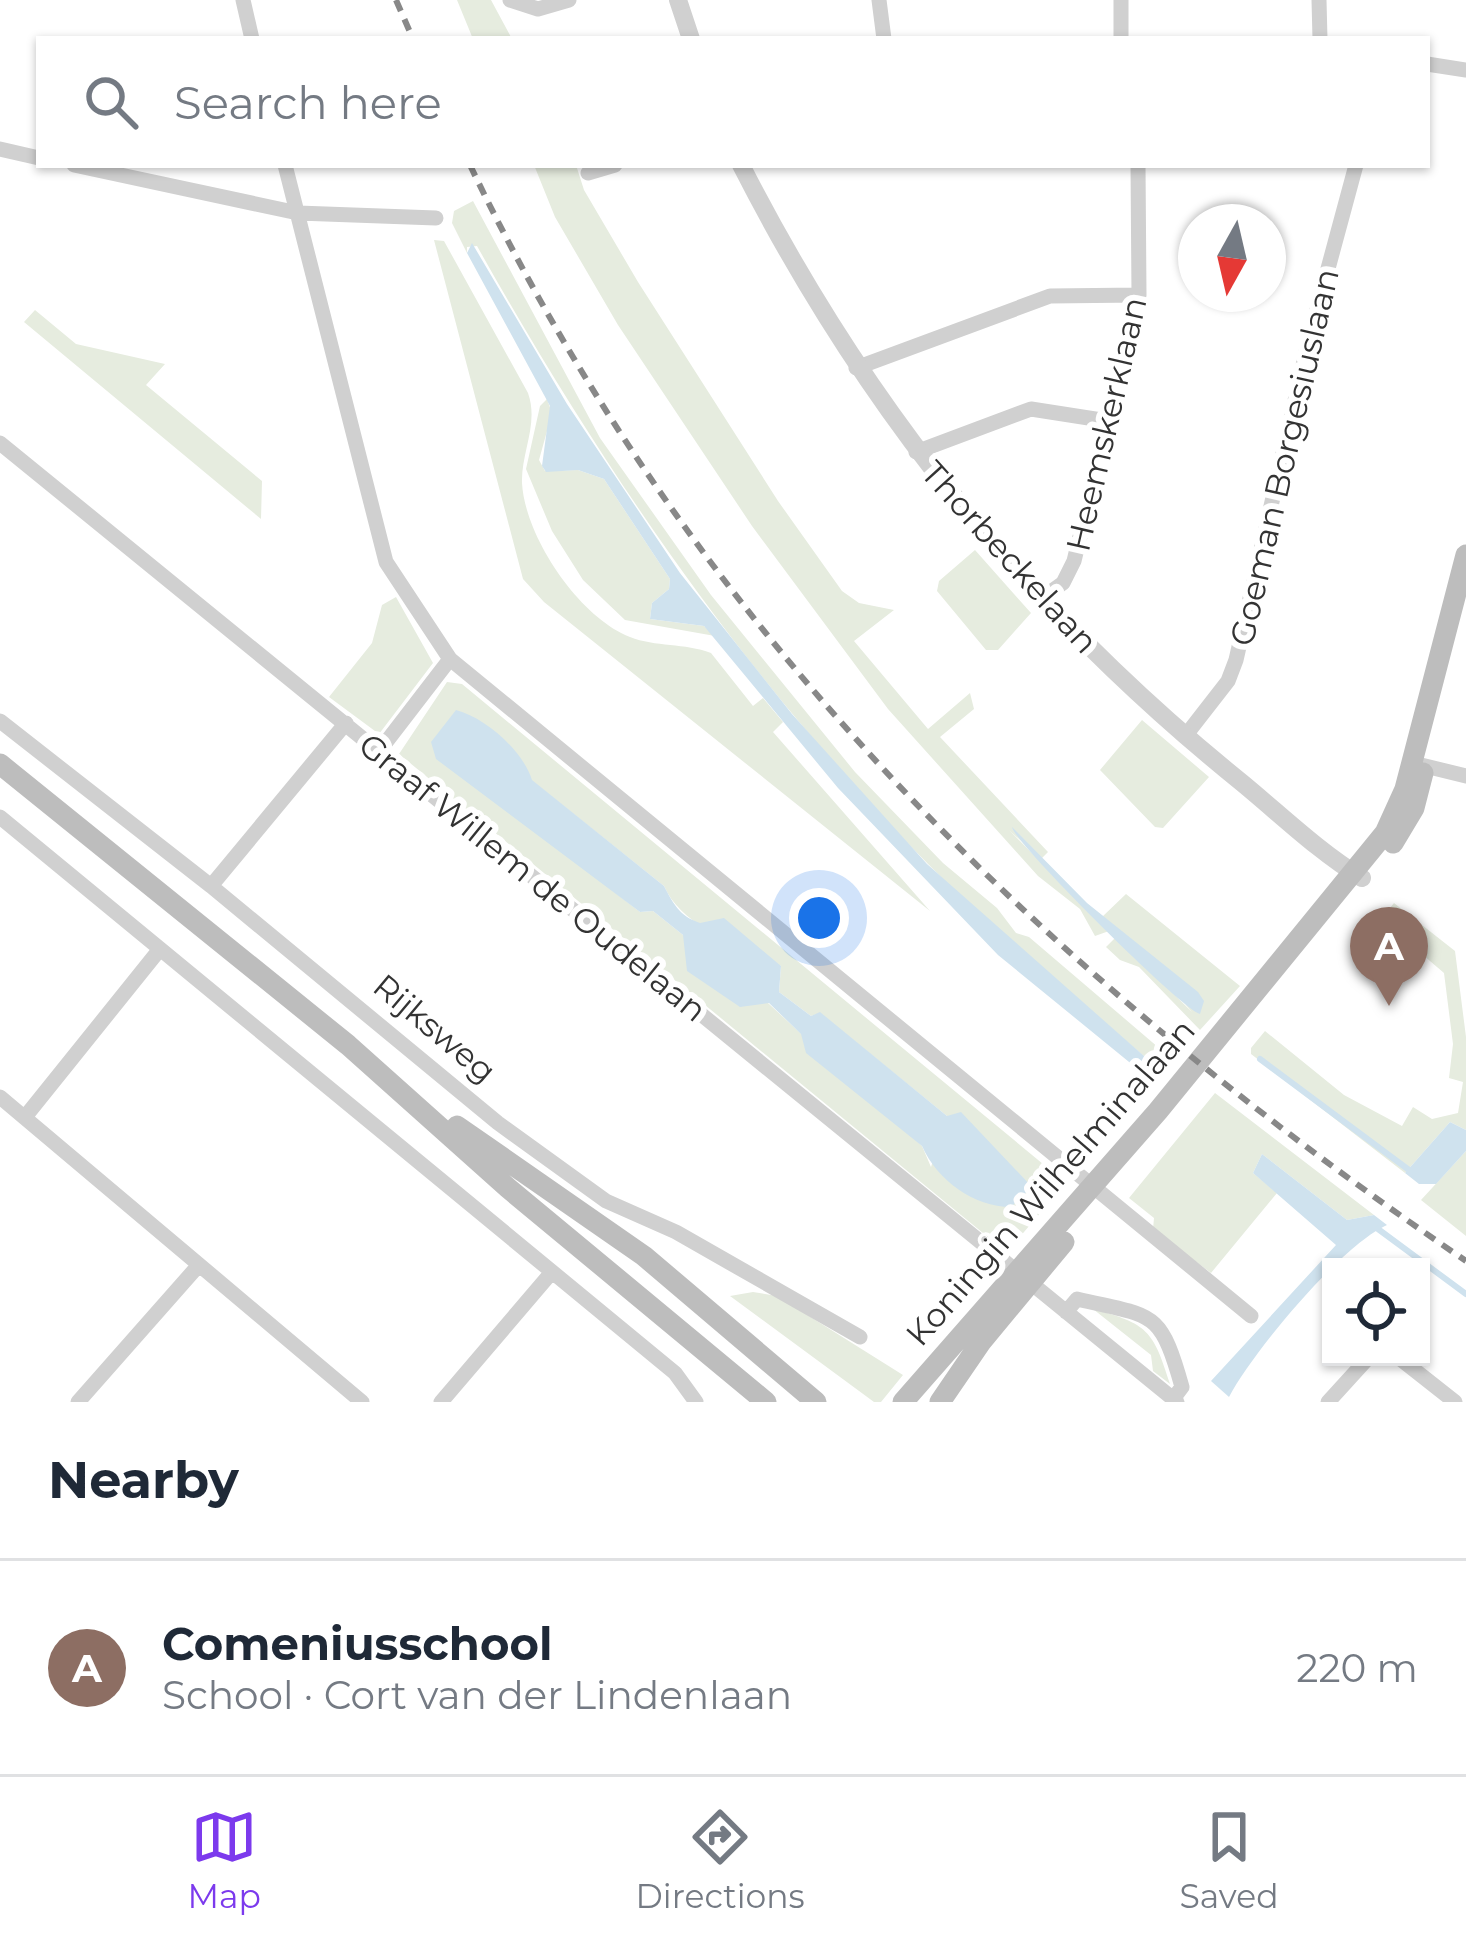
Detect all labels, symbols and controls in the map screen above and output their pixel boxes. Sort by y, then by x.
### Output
search box [36,36,1430,168]
icon: search [78,69,144,135]
text: Search here [174,75,442,130]
north arrow [1178,204,1286,312]
street label: Goeman Borgesiuslaan [1221,265,1347,649]
street label: Heemskerklaan [1057,293,1155,555]
street label: Thorbeckelaan [913,453,1107,661]
street label: Graaf Willem de Oudelaan [351,724,715,1030]
your location [789,888,849,948]
pin: A [1350,907,1428,1006]
street label: Rijksweg [366,965,504,1091]
street label: Koningin Wilhelminalaan [897,1010,1203,1354]
map controls [1322,1258,1430,1366]
button: locate [1322,1258,1430,1366]
text: Nearby [48,1449,239,1511]
text: Comeniusschool [162,1616,553,1671]
text: A [72,1644,102,1692]
text: 220 m [1296,1644,1418,1692]
text: School · Cort van der Lindenlaan [162,1671,792,1719]
tab: Map [187,1804,261,1916]
tab: Directions [636,1804,805,1916]
tab: Saved [1179,1804,1279,1916]

